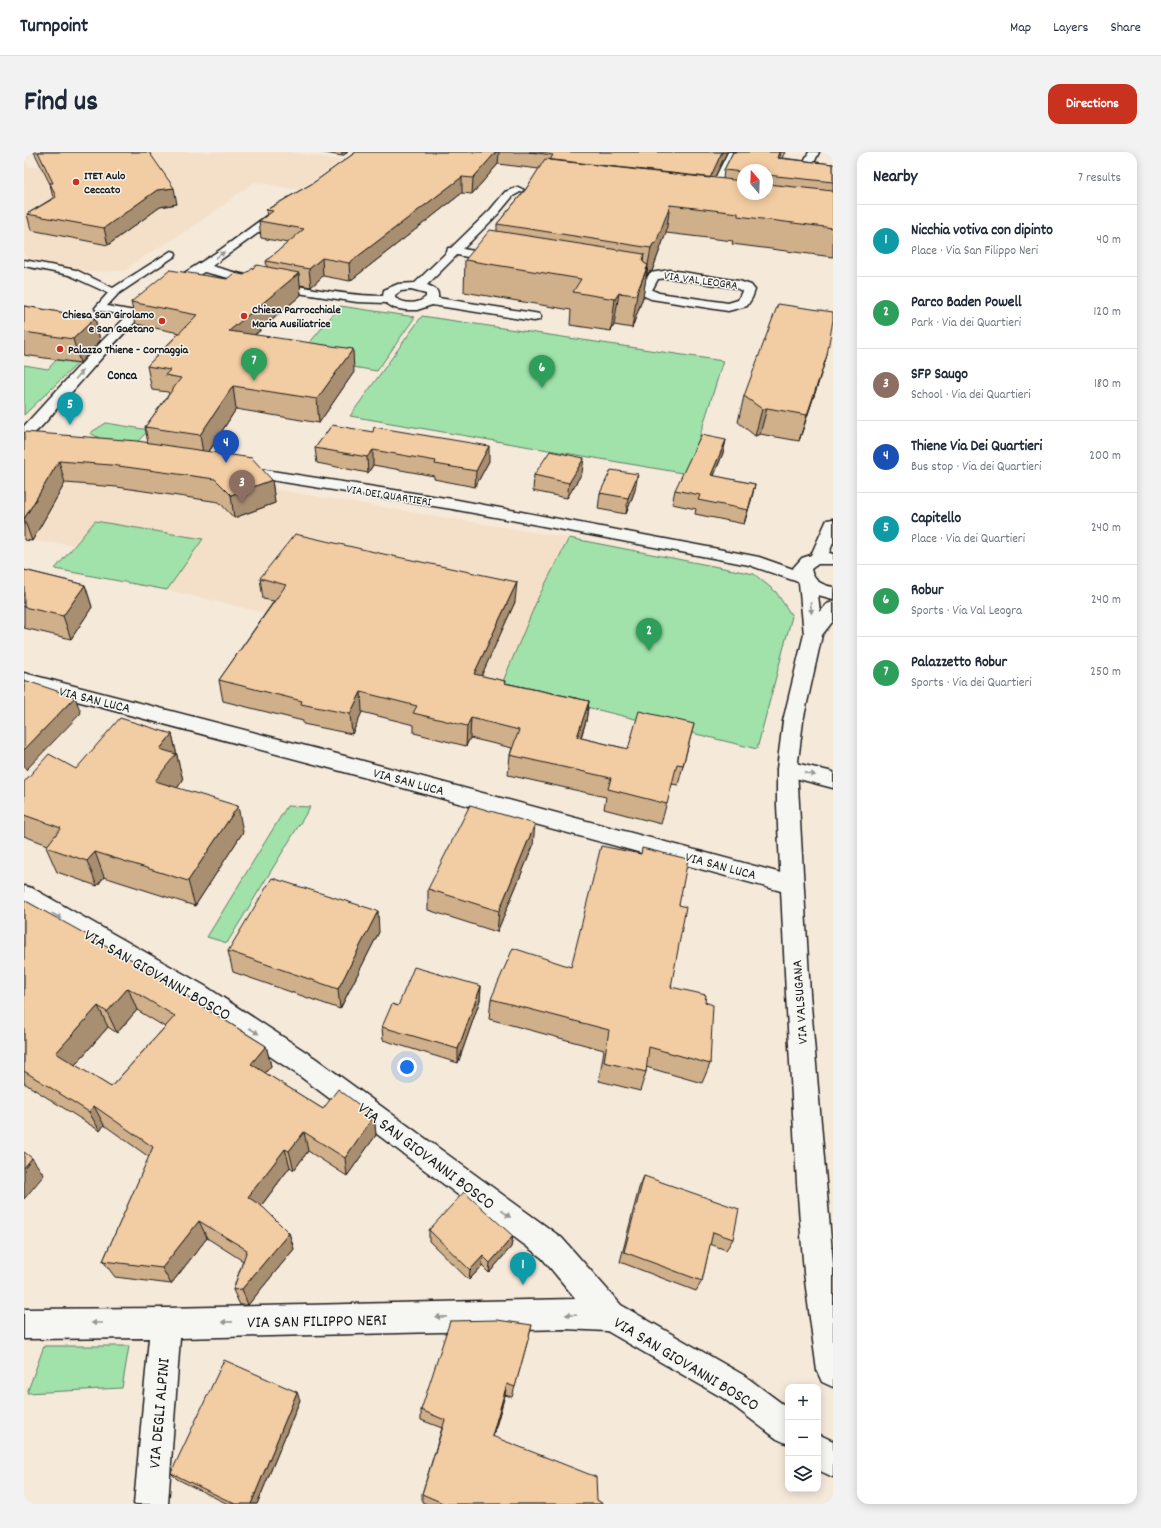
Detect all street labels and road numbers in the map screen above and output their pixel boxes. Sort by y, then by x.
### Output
street label: VIA VAL LEOGRA [663,268,739,295]
street label: VIA DEI QUARTIERI [345,481,433,512]
street label: VIA SAN LUCA [57,682,133,720]
street label: VIA SAN LUCA [371,764,447,802]
street label: VIA SAN LUCA [683,848,759,886]
street label: VIA SAN GIOVANNI BOSCO [79,925,234,1029]
street label: VIA VALSUGANA [788,959,814,1045]
street label: VIA SAN GIOVANNI BOSCO [352,1098,499,1217]
street label: VIA SAN FILIPPO NERI [247,1310,388,1336]
street label: VIA SAN GIOVANNI BOSCO [608,1312,763,1419]
street label: VIA DEGLI ALPINI [144,1356,178,1469]

